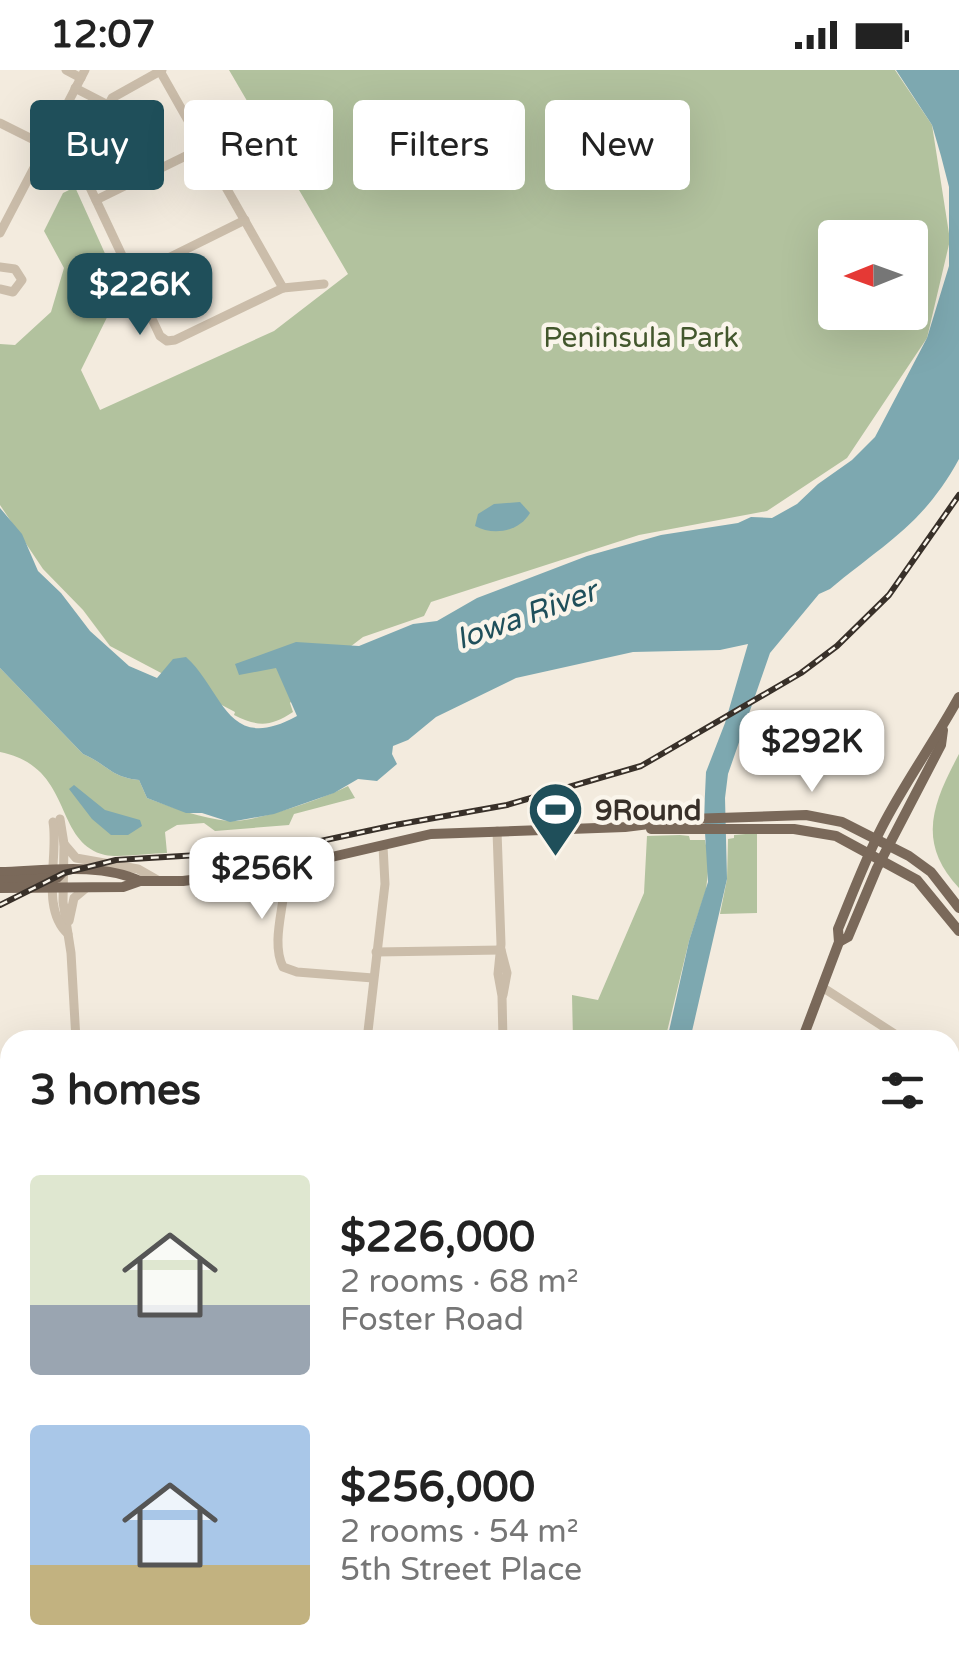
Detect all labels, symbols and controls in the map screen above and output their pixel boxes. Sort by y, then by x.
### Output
text: 12:07 [50,12,155,58]
chip: Buy [30,100,164,190]
chip: Rent [184,100,333,190]
chip: Filters [353,100,525,190]
chip: New [545,100,690,190]
north arrow [818,220,928,330]
map controls [818,220,928,330]
pin: $226K [70,253,210,338]
text: $226K [89,266,191,304]
park label: Peninsula Park [543,321,739,355]
water label: Iowa River [451,572,605,658]
pin: $292K [742,710,882,795]
text: $292K [761,723,863,761]
sports icon: 9Round [526,780,586,859]
place label: 9Round [595,794,701,828]
pin: $256K [192,837,332,922]
text: $256K [211,850,313,888]
icon: filters [875,1063,930,1118]
text: 3 homes [30,1065,201,1116]
text: $226,000 [340,1212,535,1263]
icon: home [110,1215,230,1335]
text: 2 rooms · 68 m² [340,1263,579,1301]
text: Foster Road [340,1301,524,1339]
text: $256,000 [340,1462,535,1513]
icon: home [110,1465,230,1585]
text: 2 rooms · 54 m² [340,1513,579,1551]
text: 5th Street Place [340,1551,582,1589]

